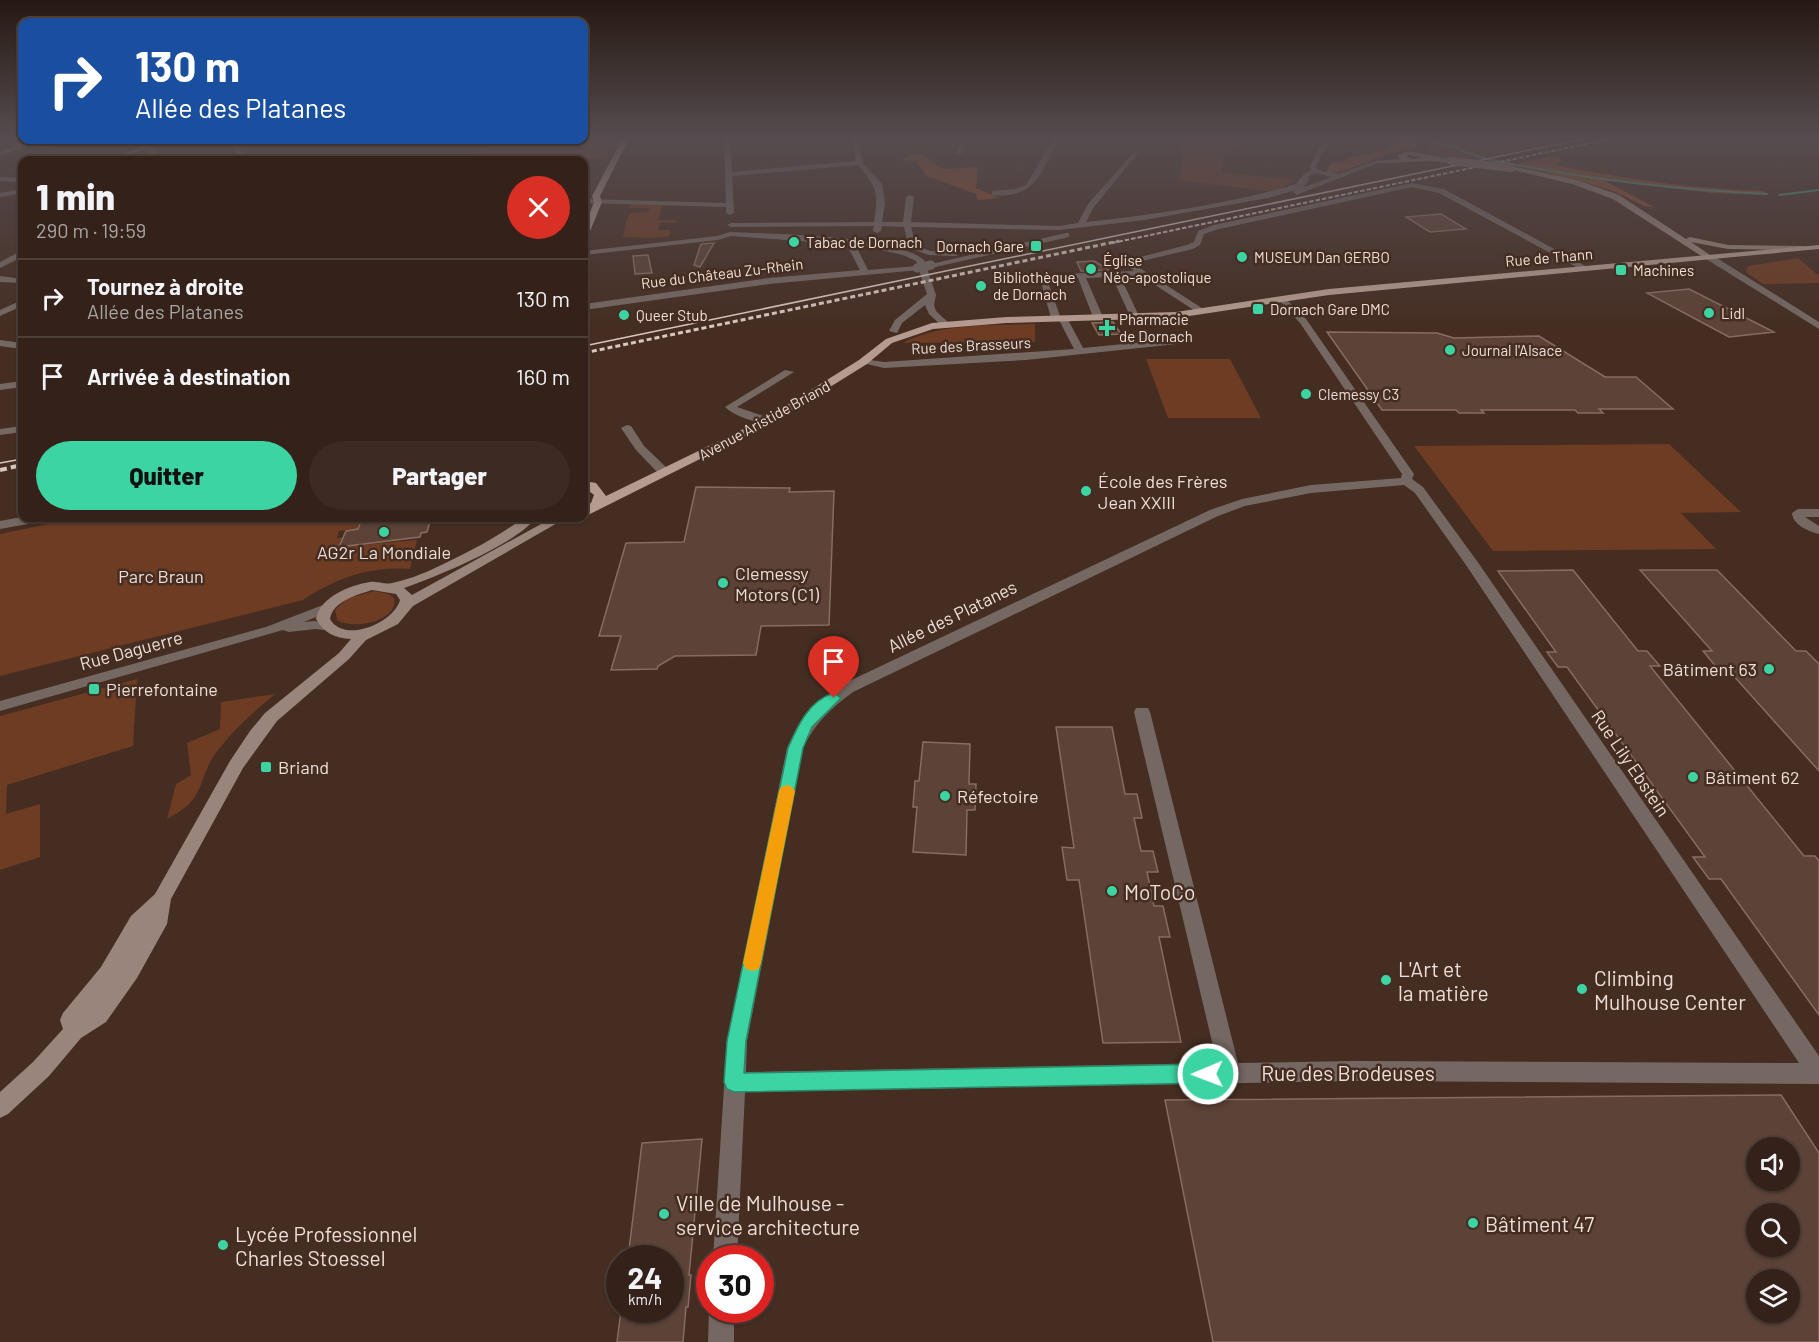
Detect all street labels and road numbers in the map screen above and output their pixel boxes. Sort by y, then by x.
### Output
street label: Rue de Thann [1504,244,1594,270]
street label: Rue du Château Zu-Rhein [640,254,804,292]
street label: Rue des Brasseurs [911,333,1031,357]
street label: Avenue Aristide Briand [695,376,833,464]
street label: Allée des Platanes [884,575,1020,657]
street label: Rue Daguerre [77,626,185,674]
street label: Rue Lily Ebstein [1587,705,1675,821]
street label: Rue des Brodeuses [1261,1060,1435,1085]

